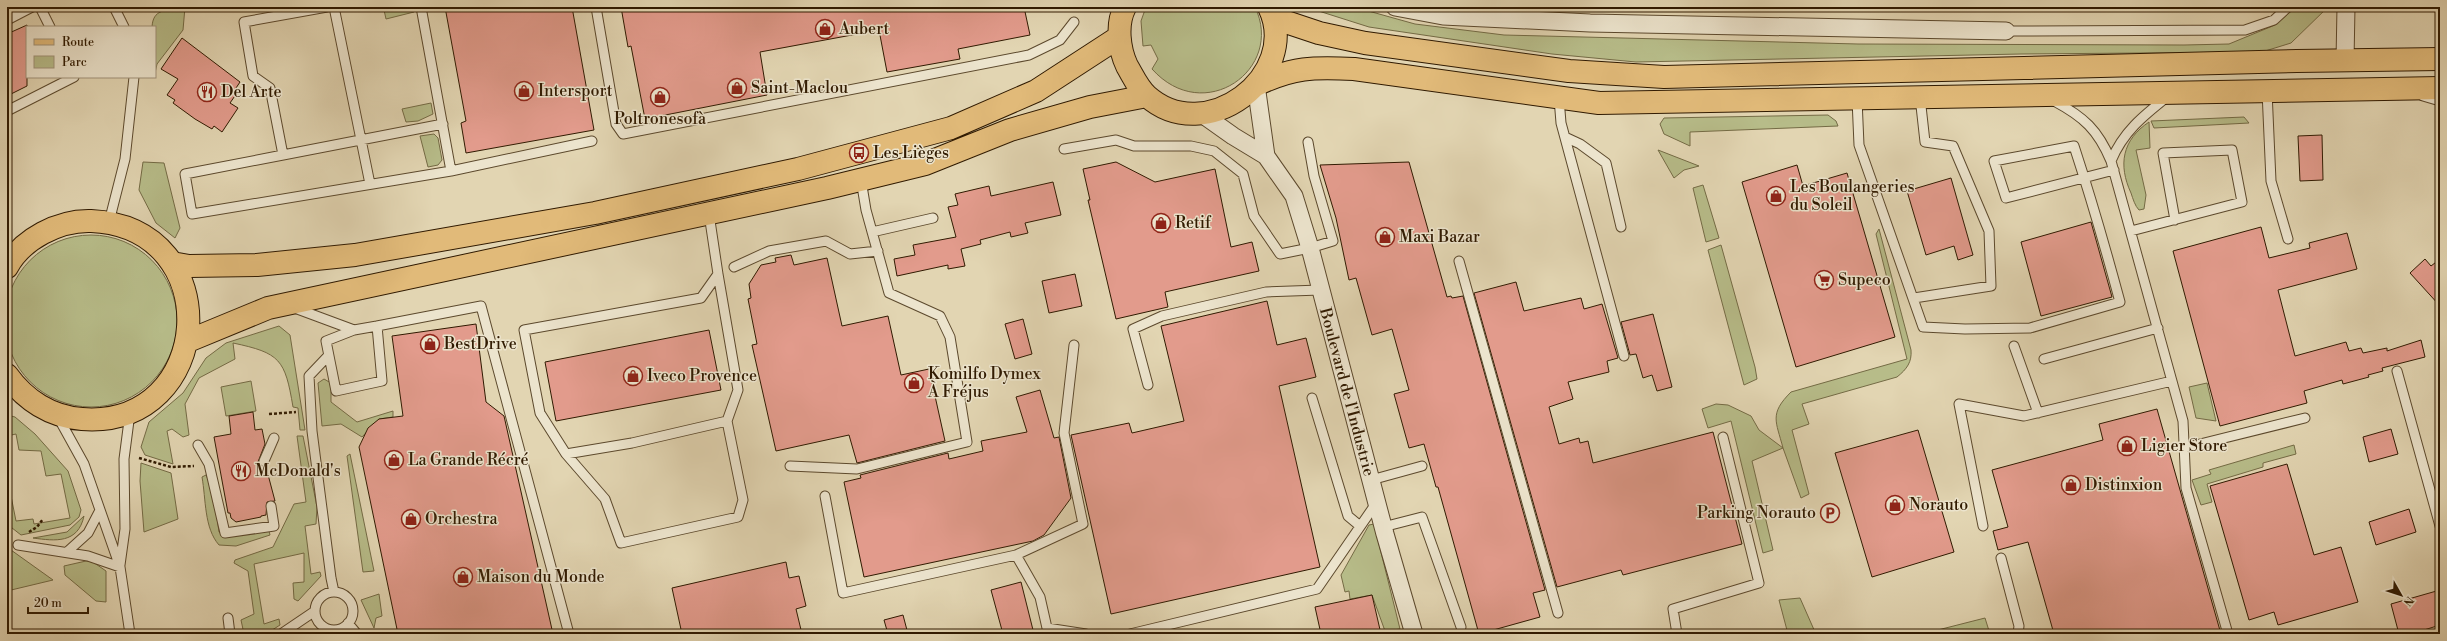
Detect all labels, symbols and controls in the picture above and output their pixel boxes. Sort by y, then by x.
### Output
shop icon: Aubert [814,18,836,40]
place label: Aubert [838,19,890,39]
legend [26,26,156,78]
text: Route [62,35,94,50]
text: Parc [62,55,87,70]
shop icon: Saint-Maclou [726,77,748,99]
place label: Saint-Maclou [751,78,848,98]
shop icon: Intersport [513,80,535,102]
restaurant icon: Del Arte [196,81,218,103]
place label: Intersport [538,81,613,101]
place label: Del Arte [221,82,282,102]
shop icon: Poltronesofà [649,86,671,108]
place label: Poltronesofà [614,109,707,129]
bus stop icon: Les Lièges [848,142,870,164]
place label: Les Lièges [873,143,949,163]
place label: Les Boulangeries du Soleil [1790,177,1914,215]
shop icon: Les Boulangeries du Soleil [1765,185,1787,207]
shop icon: Retif [1150,212,1172,234]
place label: Retif [1175,213,1212,233]
shop icon: Maxi Bazar [1374,226,1396,248]
place label: Maxi Bazar [1399,227,1480,247]
supermarket icon: Supeco [1813,269,1835,291]
place label: Supeco [1838,270,1891,290]
street label: Boulevard de l'Industrie [1315,305,1379,478]
shop icon: BestDrive [419,333,441,355]
place label: BestDrive [443,334,517,354]
place label: Komilfo Dymex À Fréjus [927,364,1042,402]
shop icon: Iveco Provence [622,365,644,387]
place label: Iveco Provence [647,366,757,386]
shop icon: Komilfo Dymex À Fréjus [903,372,925,394]
shop icon: Ligier Store [2116,435,2138,457]
place label: Ligier Store [2141,436,2227,456]
shop icon: La Grande Récré [383,449,405,471]
place label: La Grande Récré [408,450,529,470]
restaurant icon: McDonald's [230,460,252,482]
place label: McDonald's [255,461,341,481]
shop icon: Distinxion [2060,474,2082,496]
place label: Distinxion [2085,475,2163,495]
shop icon: Norauto [1884,494,1906,516]
place label: Norauto [1909,495,1968,515]
parking icon: Parking Norauto [1819,502,1841,524]
place label: Parking Norauto [1697,503,1816,523]
shop icon: Orchestra [400,508,422,530]
place label: Orchestra [425,509,498,529]
shop icon: Maison du Monde [452,566,474,588]
place label: Maison du Monde [477,567,605,587]
north arrow [2381,575,2421,615]
scale bar [28,589,88,615]
text: N [2400,593,2416,609]
text: 20 m [34,596,62,611]

